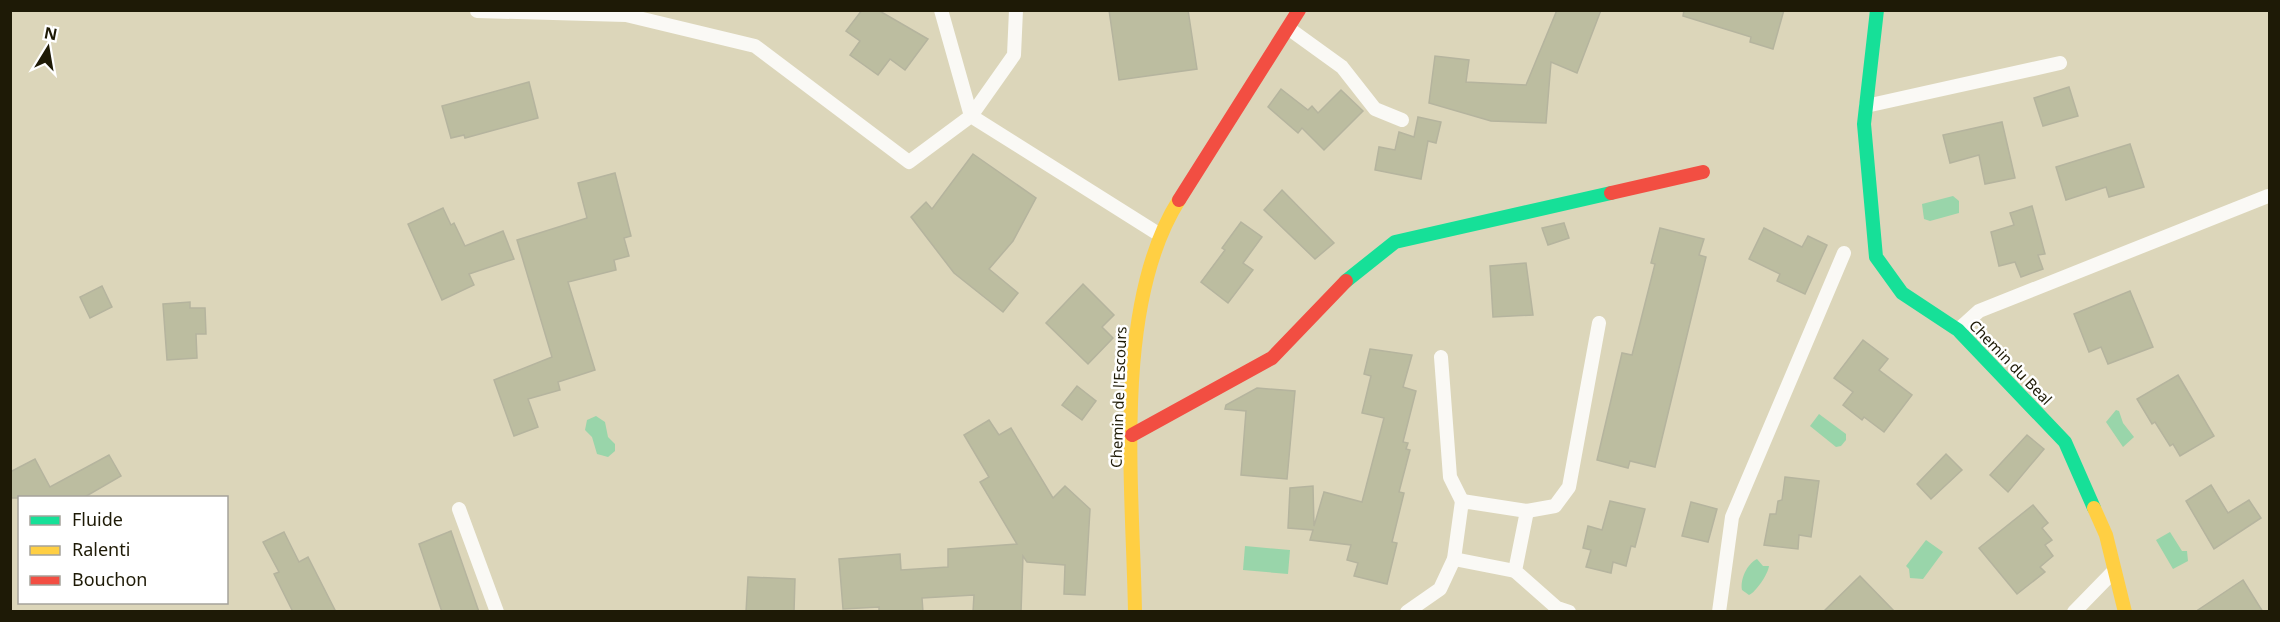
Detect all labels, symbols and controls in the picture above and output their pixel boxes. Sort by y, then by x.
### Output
north arrow [18,18,78,78]
text: N [42,21,59,45]
street label: Chemin du Beal [1965,315,2057,409]
street label: Chemin de l'Escours [1106,326,1130,468]
legend [18,496,228,604]
text: Fluide [72,507,123,531]
text: Ralenti [72,537,130,561]
text: Bouchon [72,567,148,591]

